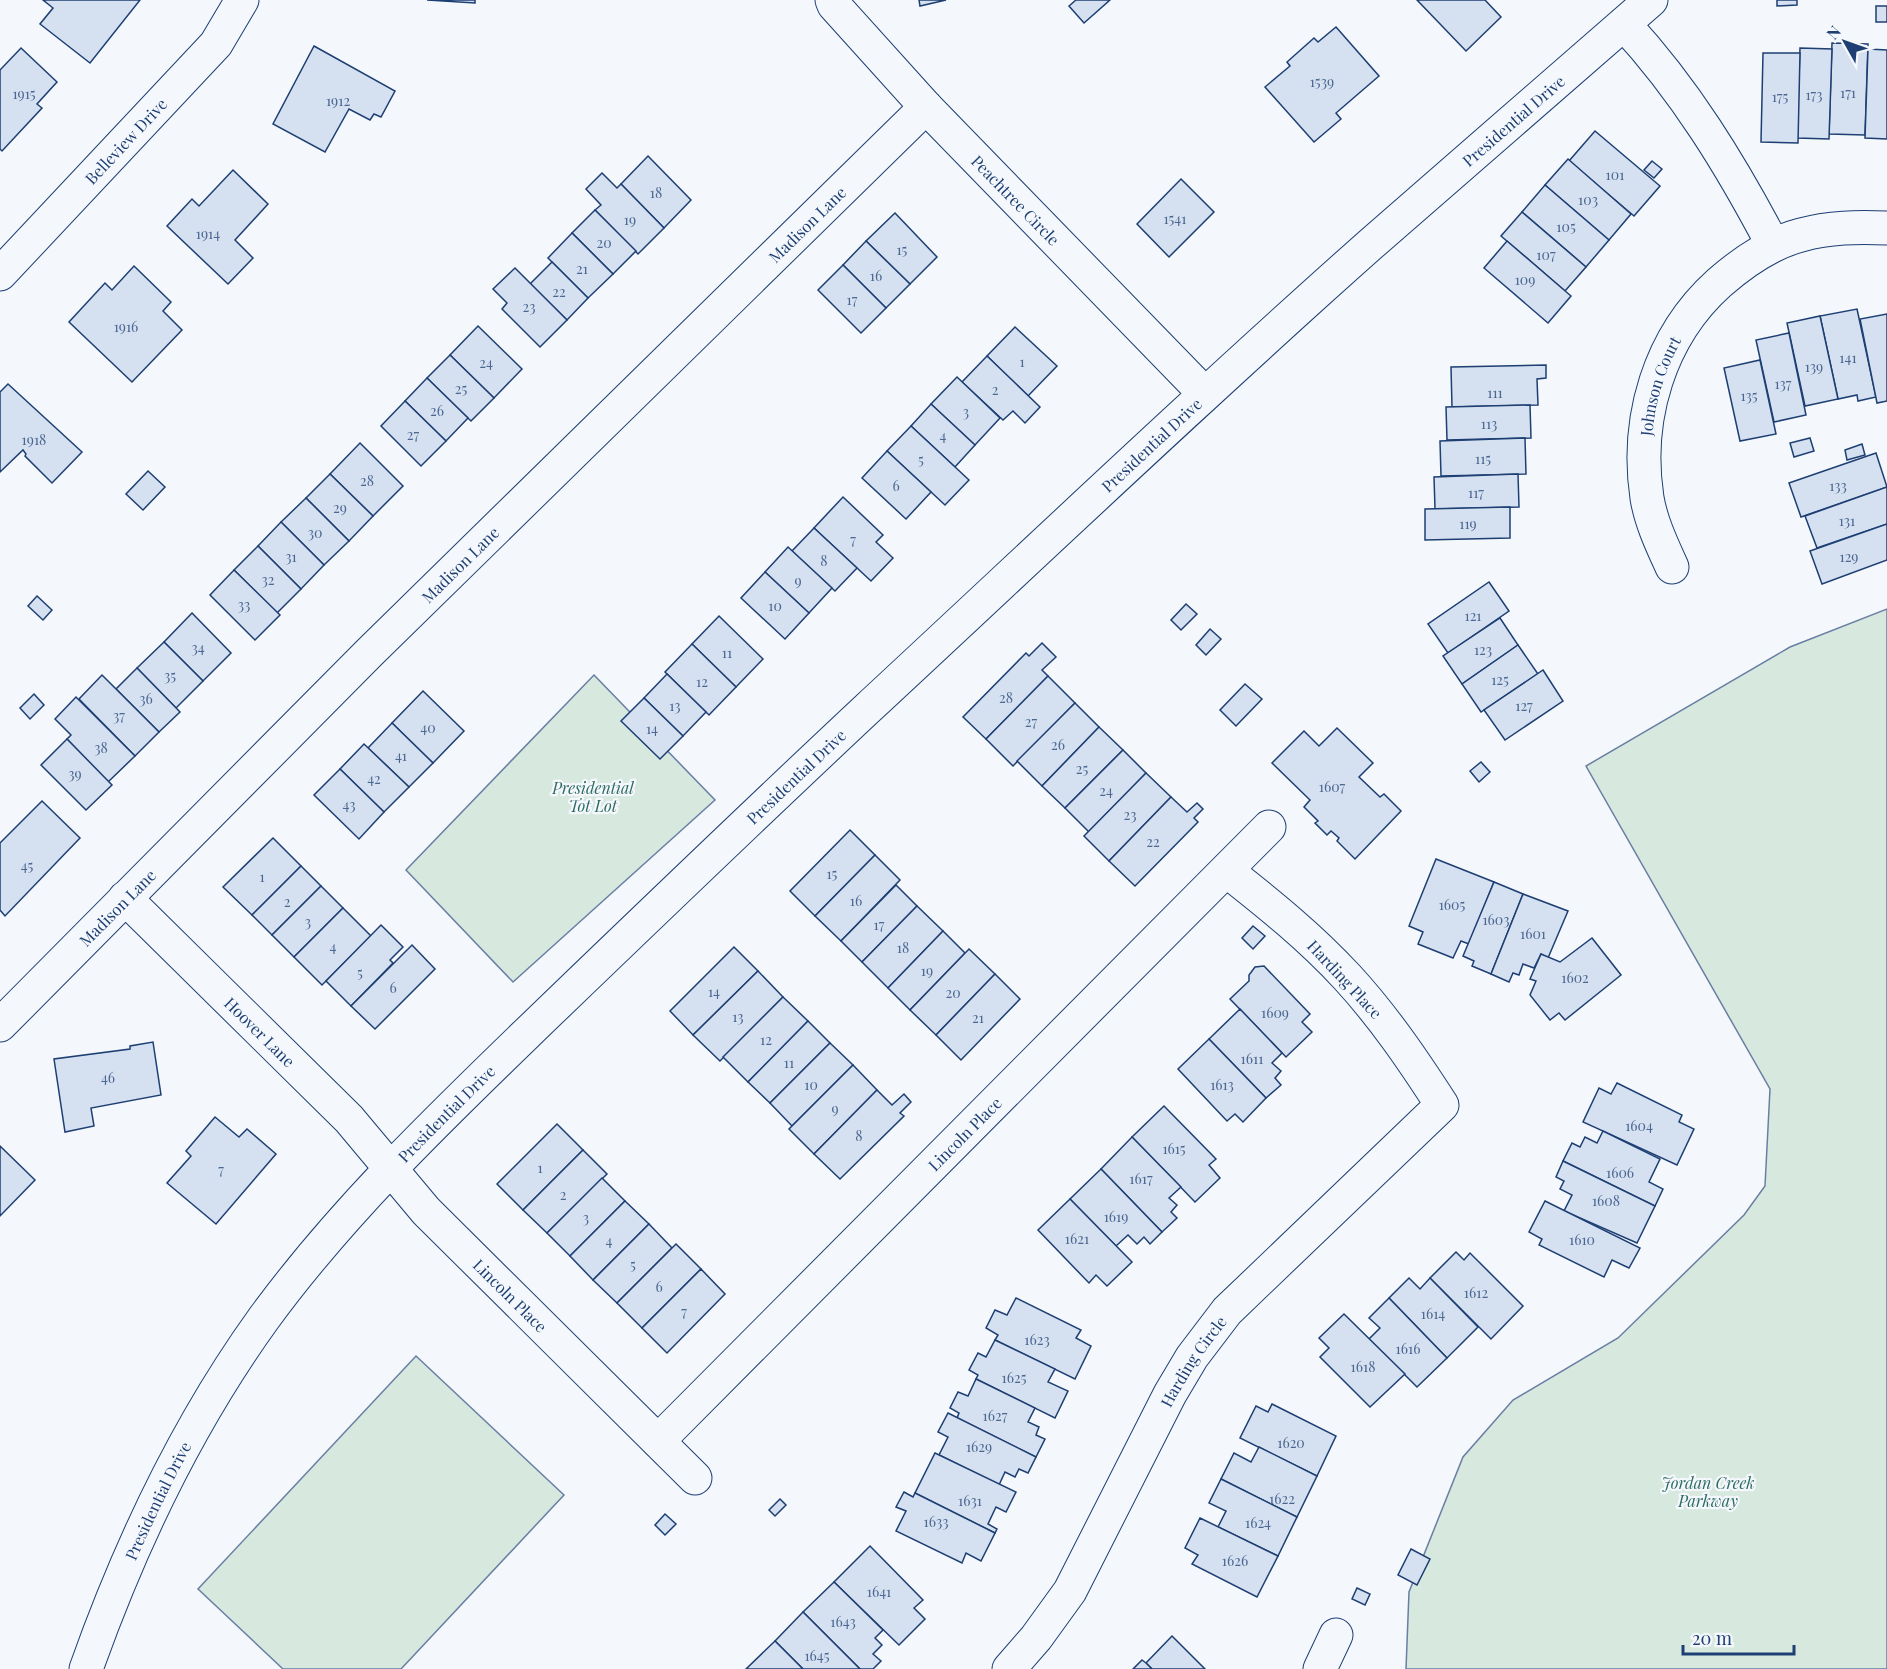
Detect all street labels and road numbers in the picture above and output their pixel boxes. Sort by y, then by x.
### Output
street label: Presidential Drive [1457,70,1569,170]
street label: Belleview Drive [80,93,171,188]
street label: Peachtree Circle [967,150,1065,249]
street label: Madison Lane [764,181,850,266]
street label: Johnson Court [1634,332,1685,438]
street label: Presidential Drive [1096,393,1205,496]
street label: Madison Lane [417,521,503,607]
street label: Presidential Drive [742,724,850,828]
street label: Madison Lane [74,864,160,950]
street label: Harding Place [1303,935,1387,1023]
street label: Hoover Lane [221,992,300,1071]
street label: Presidential Drive [393,1060,499,1166]
street label: Lincoln Place [923,1092,1005,1175]
street label: Lincoln Place [469,1254,552,1336]
street label: Harding Circle [1155,1311,1230,1410]
street label: Presidential Drive [120,1438,195,1563]

